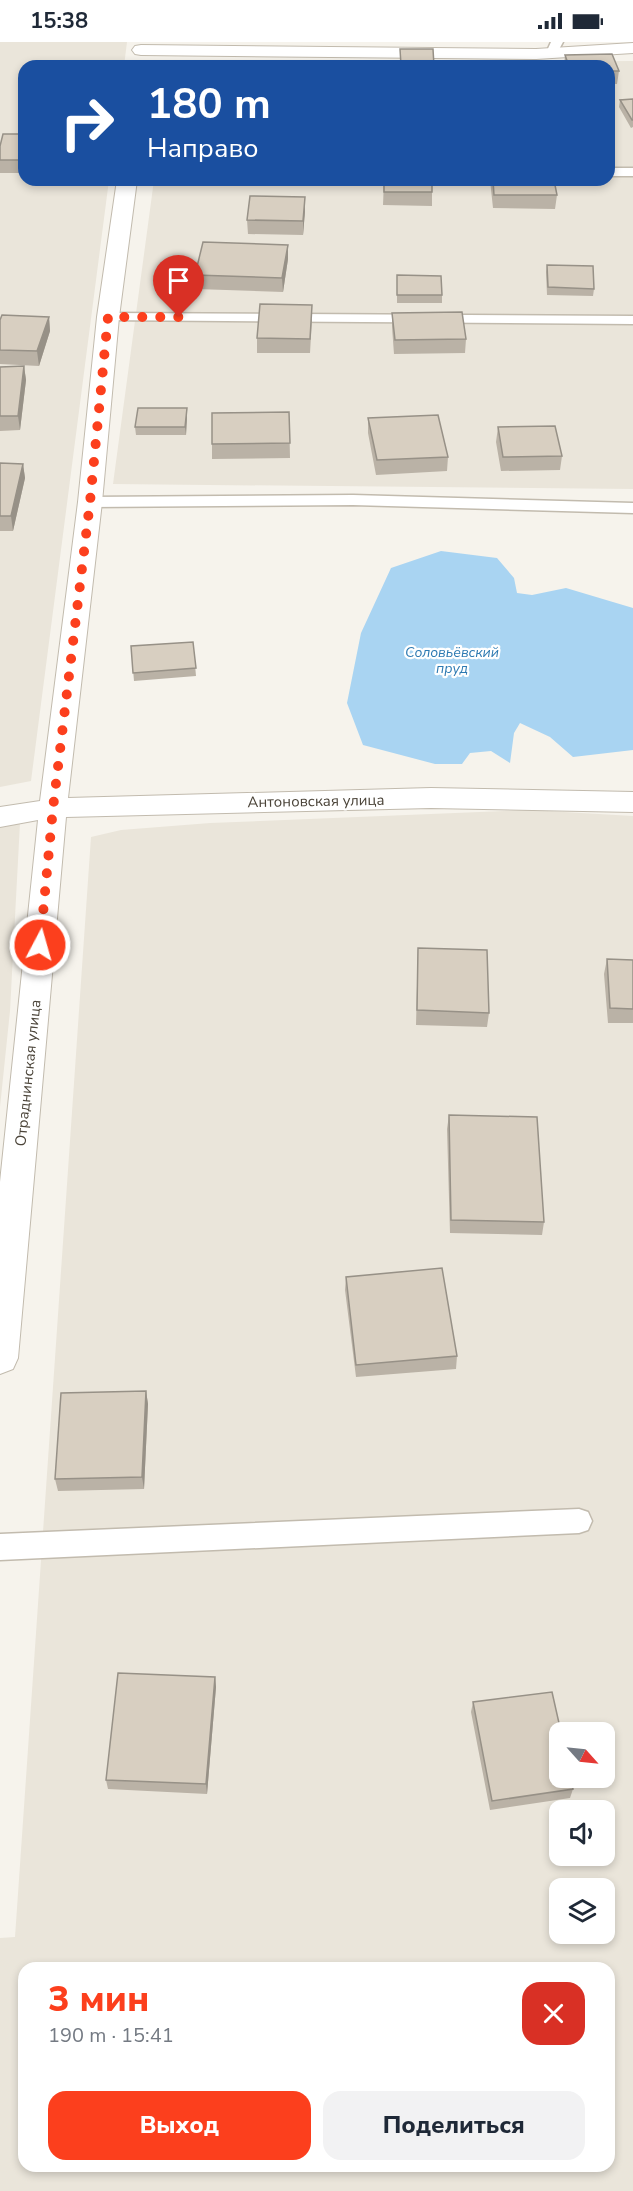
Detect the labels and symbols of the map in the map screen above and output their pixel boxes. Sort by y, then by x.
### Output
pin [153,255,204,317]
water label: Соловьёвский пруд [405,643,499,678]
street label: Антоновская улица [247,790,385,812]
position arrow [8,913,72,977]
street label: Отраднинская улица [10,999,46,1147]
north arrow [549,1722,615,1788]

